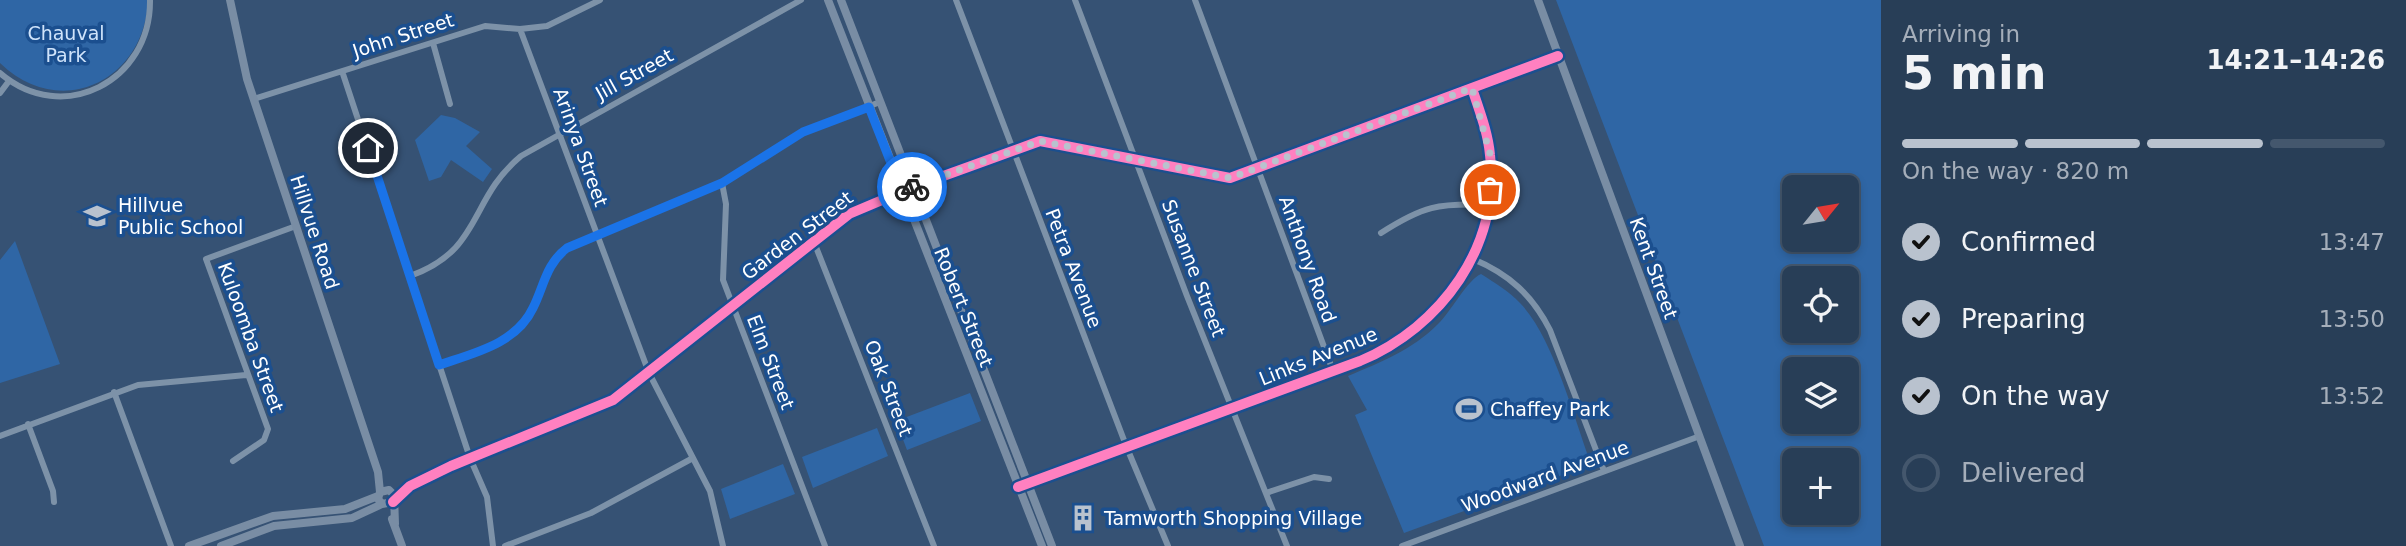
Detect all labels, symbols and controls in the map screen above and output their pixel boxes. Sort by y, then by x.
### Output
street label: John Street [349,8,456,62]
text: Arriving in [1902,21,2020,47]
park label: Chauval Park [27,22,105,66]
street label: Jill Street [591,44,677,105]
text: 14:21–14:26 [2206,45,2385,75]
text: 5 min [1902,46,2046,100]
street label: Arinya Street [549,85,613,209]
pin [338,118,398,178]
icon: home [349,129,387,167]
courier [877,152,947,222]
text: On the way · 820 m [1902,158,2129,184]
pin [1460,160,1520,220]
icon: bike [893,168,931,206]
icon: bag [1471,171,1509,209]
street label: Hillvue Road [286,172,344,292]
north arrow [1782,175,1858,252]
map controls [1782,175,1859,525]
street label: Garden Street [737,186,857,284]
street label: Anthony Road [1275,193,1341,325]
place label: Hillvue Public School [118,194,243,238]
street label: Susanne Street [1158,196,1230,340]
school or university icon: Hillvue Public School [82,201,112,231]
street label: Petra Avenue [1041,205,1107,331]
street label: Kent Street [1625,214,1683,322]
icon: check [1902,223,1940,261]
text: Confirmed [1961,227,2096,257]
text: 13:47 [2319,229,2385,255]
street label: Robert Street [930,244,998,370]
street label: Kuloomba Street [214,259,288,415]
button: locate [1782,266,1859,343]
icon: check [1902,300,1940,338]
text: Preparing [1961,304,2086,334]
text: 13:50 [2319,306,2385,332]
street label: Elm Street [743,312,799,412]
street label: Links Avenue [1256,322,1380,390]
street label: Oak Street [861,337,917,439]
button: layers [1782,357,1859,434]
icon: check [1902,377,1940,415]
text: On the way [1961,381,2110,411]
text: 13:52 [2319,383,2385,409]
sports icon: Chaffey Park [1454,394,1484,424]
place label: Chaffey Park [1490,398,1610,420]
street label: Woodward Avenue [1458,436,1632,516]
button: + [1782,448,1859,525]
text: Delivered [1961,458,2085,488]
building icon: Tamworth Shopping Village [1068,503,1098,533]
place label: Tamworth Shopping Village [1103,507,1362,529]

